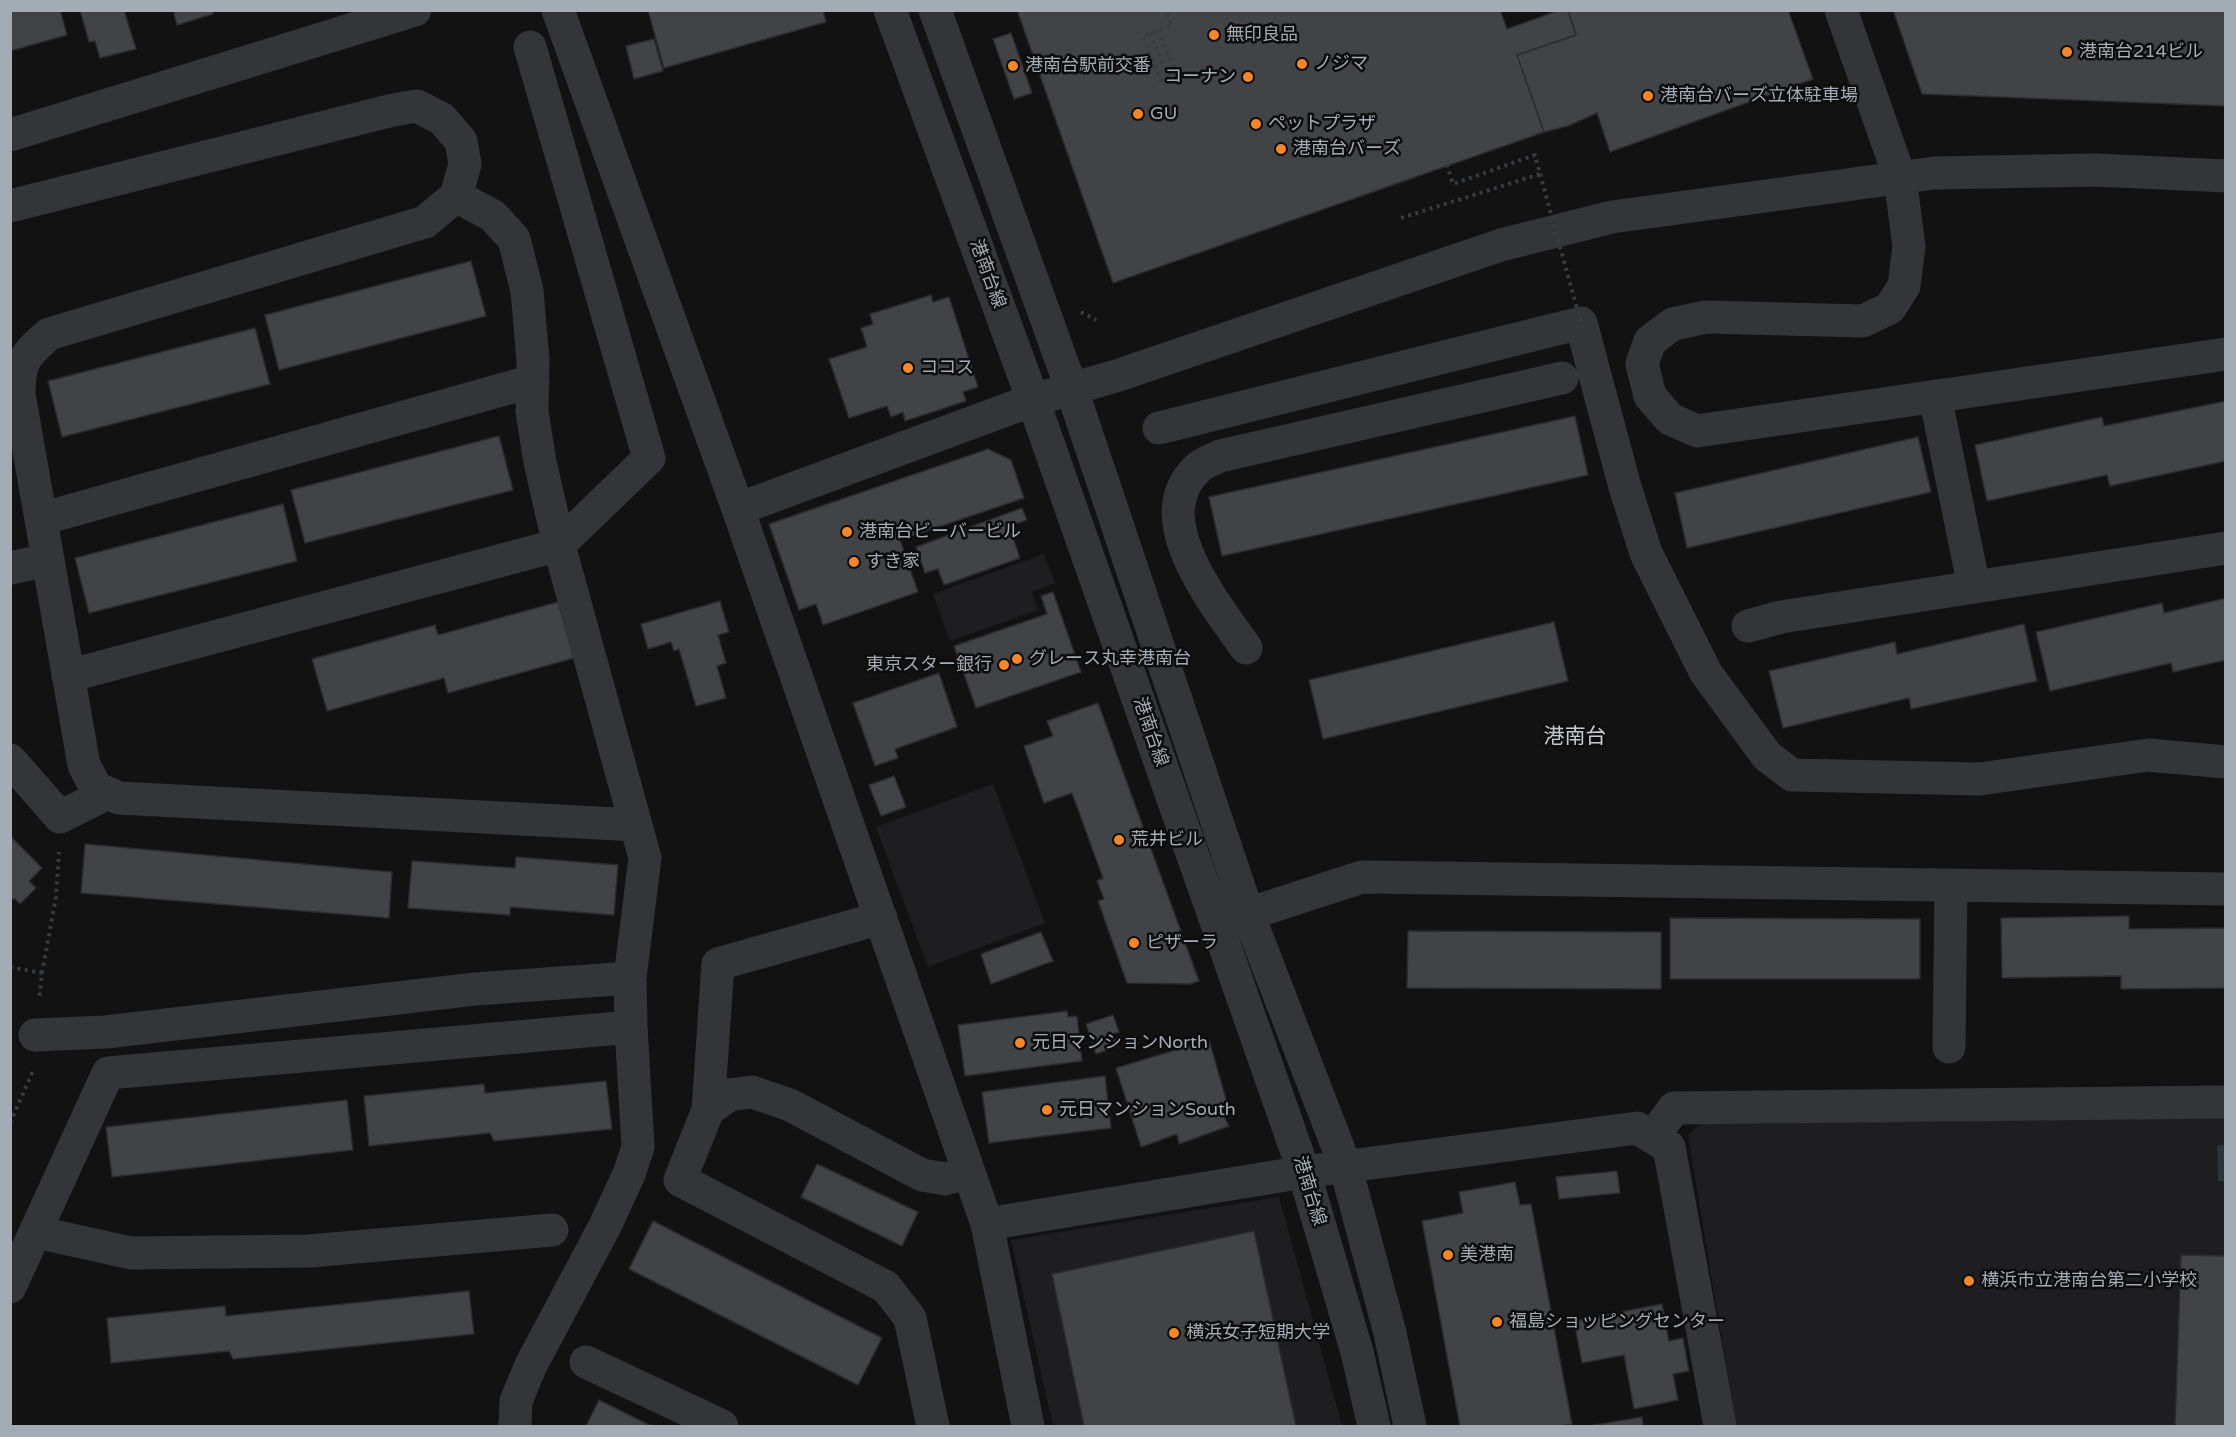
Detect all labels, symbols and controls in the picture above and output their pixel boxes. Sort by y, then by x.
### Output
place label: 無印良品 [1226,24,1298,46]
marker: 無印良品 [1207,28,1221,42]
place label: 港南台214ビル [2079,41,2203,63]
marker: 港南台214ビル [2060,45,2074,59]
place label: ノジマ [1314,53,1368,75]
place label: 港南台駅前交番 [1025,55,1151,77]
marker: ノジマ [1295,57,1309,71]
marker: 港南台駅前交番 [1006,59,1020,73]
place label: コーナン [1164,66,1236,88]
marker: コーナン [1241,70,1255,84]
place label: 港南台バーズ立体駐車場 [1660,85,1858,107]
marker: 港南台バーズ立体駐車場 [1641,89,1655,103]
place label: GU [1150,103,1177,125]
marker: GU [1131,107,1145,121]
place label: ペットプラザ [1268,113,1376,135]
marker: ペットプラザ [1249,117,1263,131]
place label: 港南台バーズ [1293,138,1401,160]
marker: 港南台バーズ [1274,142,1288,156]
street label: 港南台線 [965,236,1009,312]
place label: ココス [920,357,974,379]
marker: ココス [901,361,915,375]
place label: 港南台ビーバービル [859,521,1021,543]
marker: 港南台ビーバービル [840,525,854,539]
place label: すき家 [866,551,920,573]
marker: すき家 [847,555,861,569]
place label: グレース丸幸港南台 [1029,648,1191,670]
marker: グレース丸幸港南台 [1010,652,1024,666]
place label: 東京スター銀行 [866,654,992,676]
marker: 東京スター銀行 [997,658,1011,672]
street label: 港南台線 [1128,694,1172,770]
district label: 港南台 [1544,724,1606,750]
place label: 荒井ビル [1131,829,1203,851]
marker: 荒井ビル [1112,833,1126,847]
place label: ピザーラ [1146,932,1218,954]
marker: ピザーラ [1127,936,1141,950]
place label: 元日マンションNorth [1032,1032,1208,1054]
marker: 元日マンションNorth [1013,1036,1027,1050]
place label: 元日マンションSouth [1059,1099,1236,1121]
marker: 元日マンションSouth [1040,1103,1054,1117]
street label: 港南台線 [1288,1153,1330,1229]
place label: 美港南 [1460,1244,1514,1266]
marker: 美港南 [1441,1248,1455,1262]
place label: 横浜市立港南台第二小学校 [1981,1270,2197,1292]
marker: 横浜市立港南台第二小学校 [1962,1274,1976,1288]
place label: 福島ショッピングセンター [1509,1311,1725,1333]
marker: 福島ショッピングセンター [1490,1315,1504,1329]
place label: 横浜女子短期大学 [1186,1322,1330,1344]
marker: 横浜女子短期大学 [1167,1326,1181,1340]

